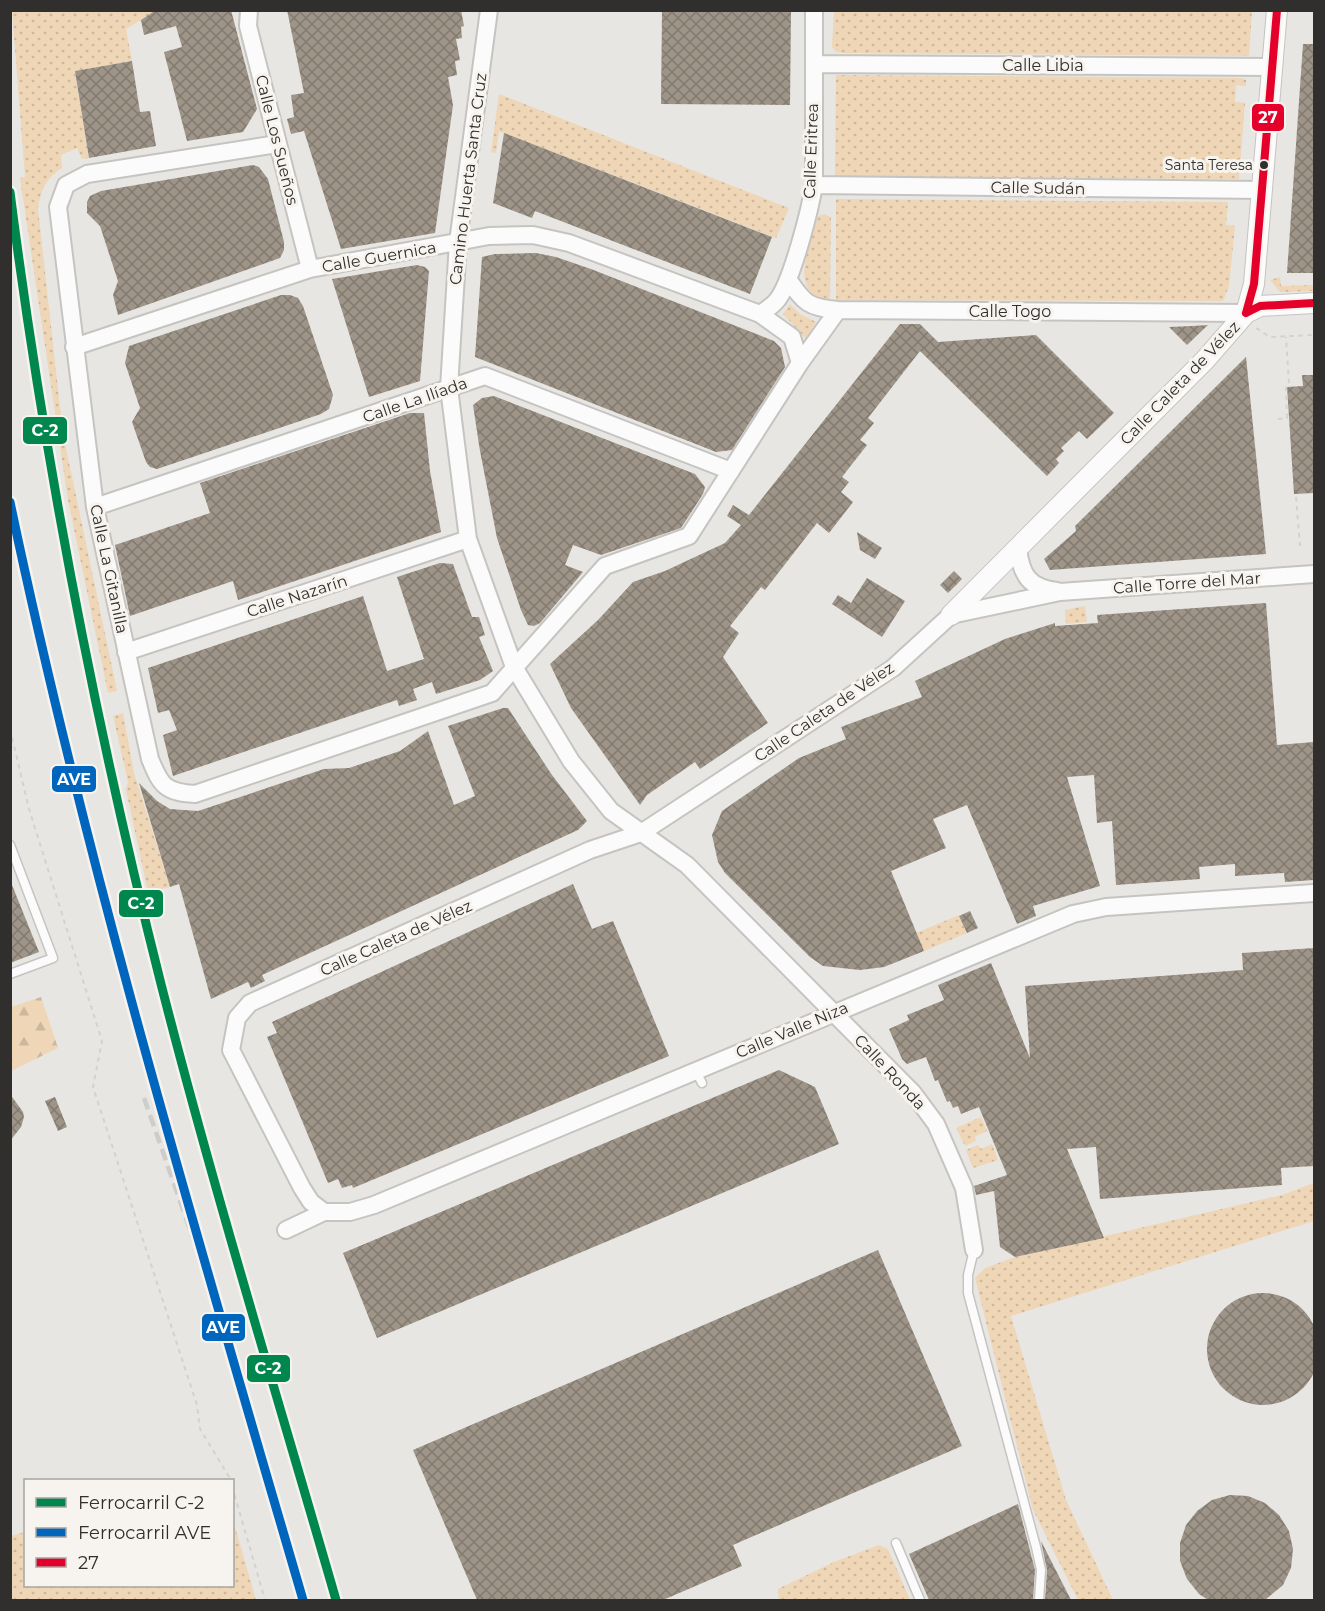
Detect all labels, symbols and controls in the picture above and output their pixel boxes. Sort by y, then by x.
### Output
street label: Calle Libia [1002,56,1084,75]
street label: Camino Huerta Santa Cruz [446,72,490,286]
street label: Calle Los Sueños [252,73,302,207]
street label: Calle Eritrea [800,103,822,199]
line badge: 27 [1251,103,1285,132]
text: 27 [1258,108,1278,127]
place label: Santa Teresa [1165,156,1253,174]
marker: Santa Teresa [1258,159,1270,171]
street label: Calle Sudán [990,178,1086,198]
street label: Calle Guernica [320,238,438,276]
street label: Calle Togo [969,302,1051,321]
street label: Calle Caleta de Vélez [1116,317,1244,449]
street label: Calle La Ilíada [360,373,470,427]
line badge: C-2 [22,416,68,445]
text: C-2 [32,421,58,440]
street label: Calle La Gitanilla [86,503,132,635]
street label: Calle Torre del Mar [1113,568,1261,598]
street label: Calle Nazarín [244,571,350,621]
street label: Calle Caleta de Vélez [751,658,897,766]
line badge: AVE [51,765,97,793]
text: AVE [56,770,91,789]
line badge: C-2 [118,889,164,918]
text: C-2 [128,894,154,913]
street label: Calle Caleta de Vélez [317,896,475,980]
street label: Calle Valle Niza [733,998,851,1062]
street label: Calle Ronda [850,1030,930,1114]
line badge: AVE [201,1313,246,1342]
text: AVE [205,1318,240,1337]
line badge: C-2 [246,1354,291,1383]
text: C-2 [255,1359,281,1378]
legend [24,1479,234,1587]
text: Ferrocarril C-2 [78,1492,204,1514]
text: Ferrocarril AVE [78,1522,211,1544]
text: 27 [78,1552,99,1574]

